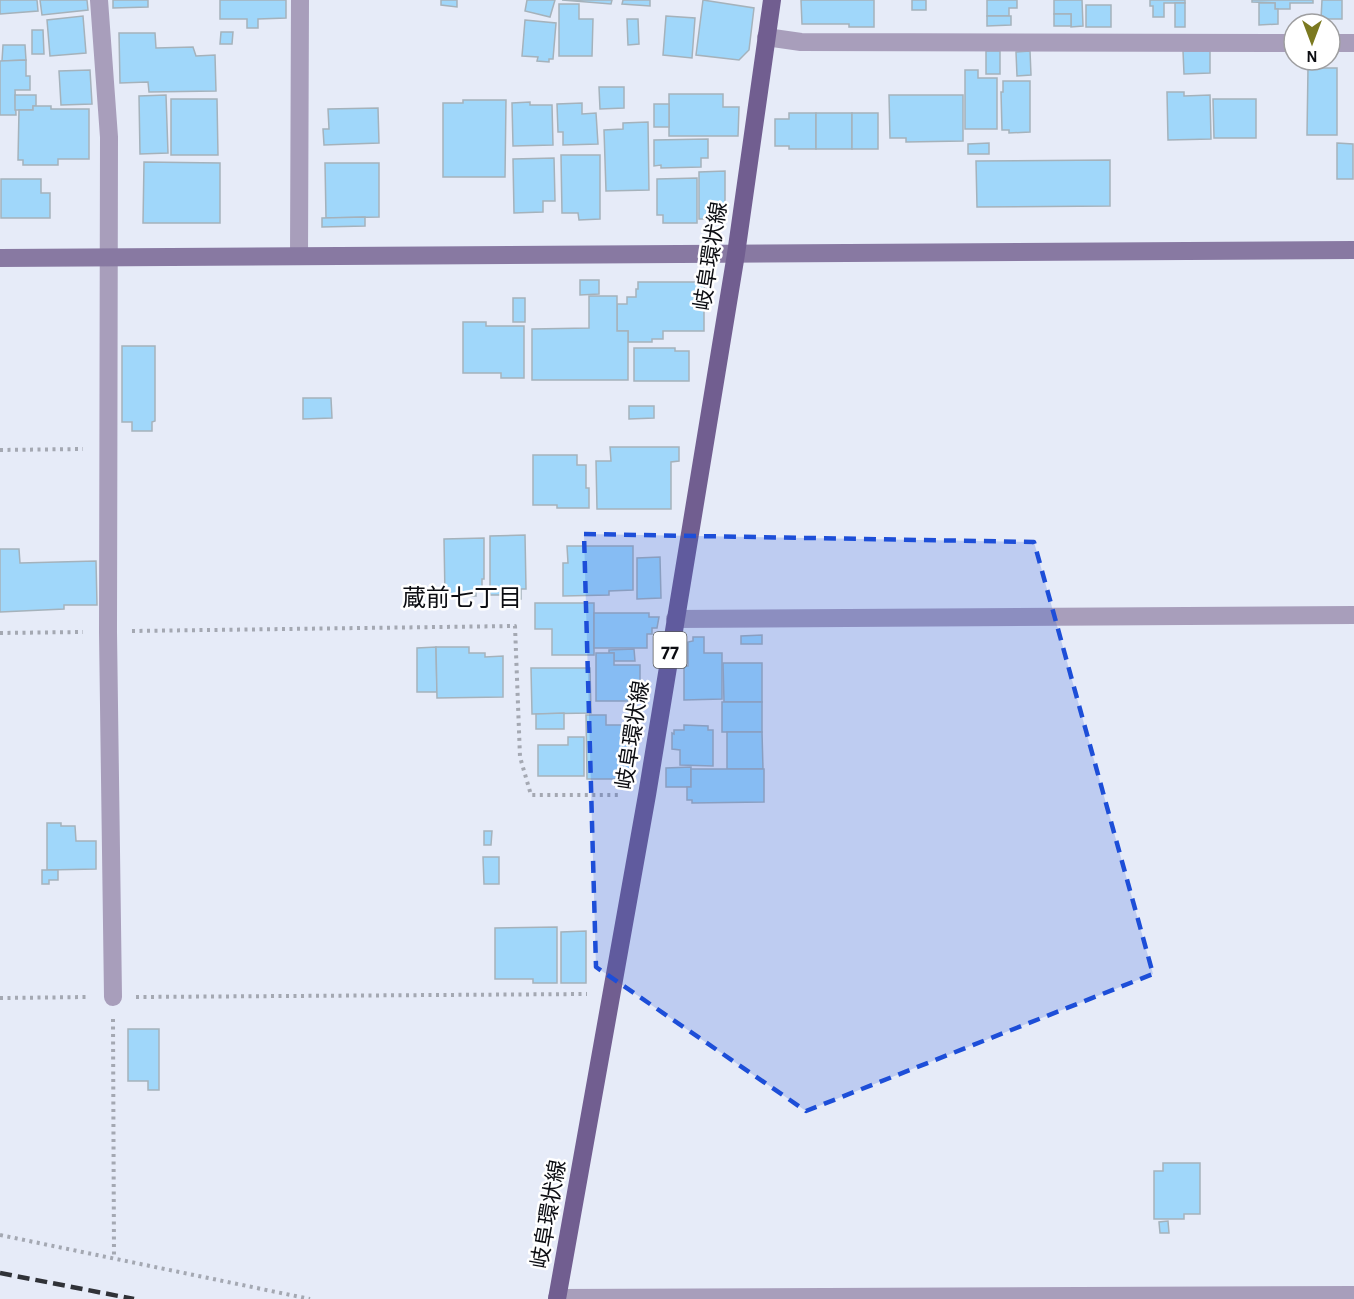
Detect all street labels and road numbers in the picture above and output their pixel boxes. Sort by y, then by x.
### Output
street label: 岐阜環状線 [691,200,730,312]
road number: 77 [654,632,686,668]
street label: 岐阜環状線 [613,679,652,791]
street label: 岐阜環状線 [528,1158,569,1270]

